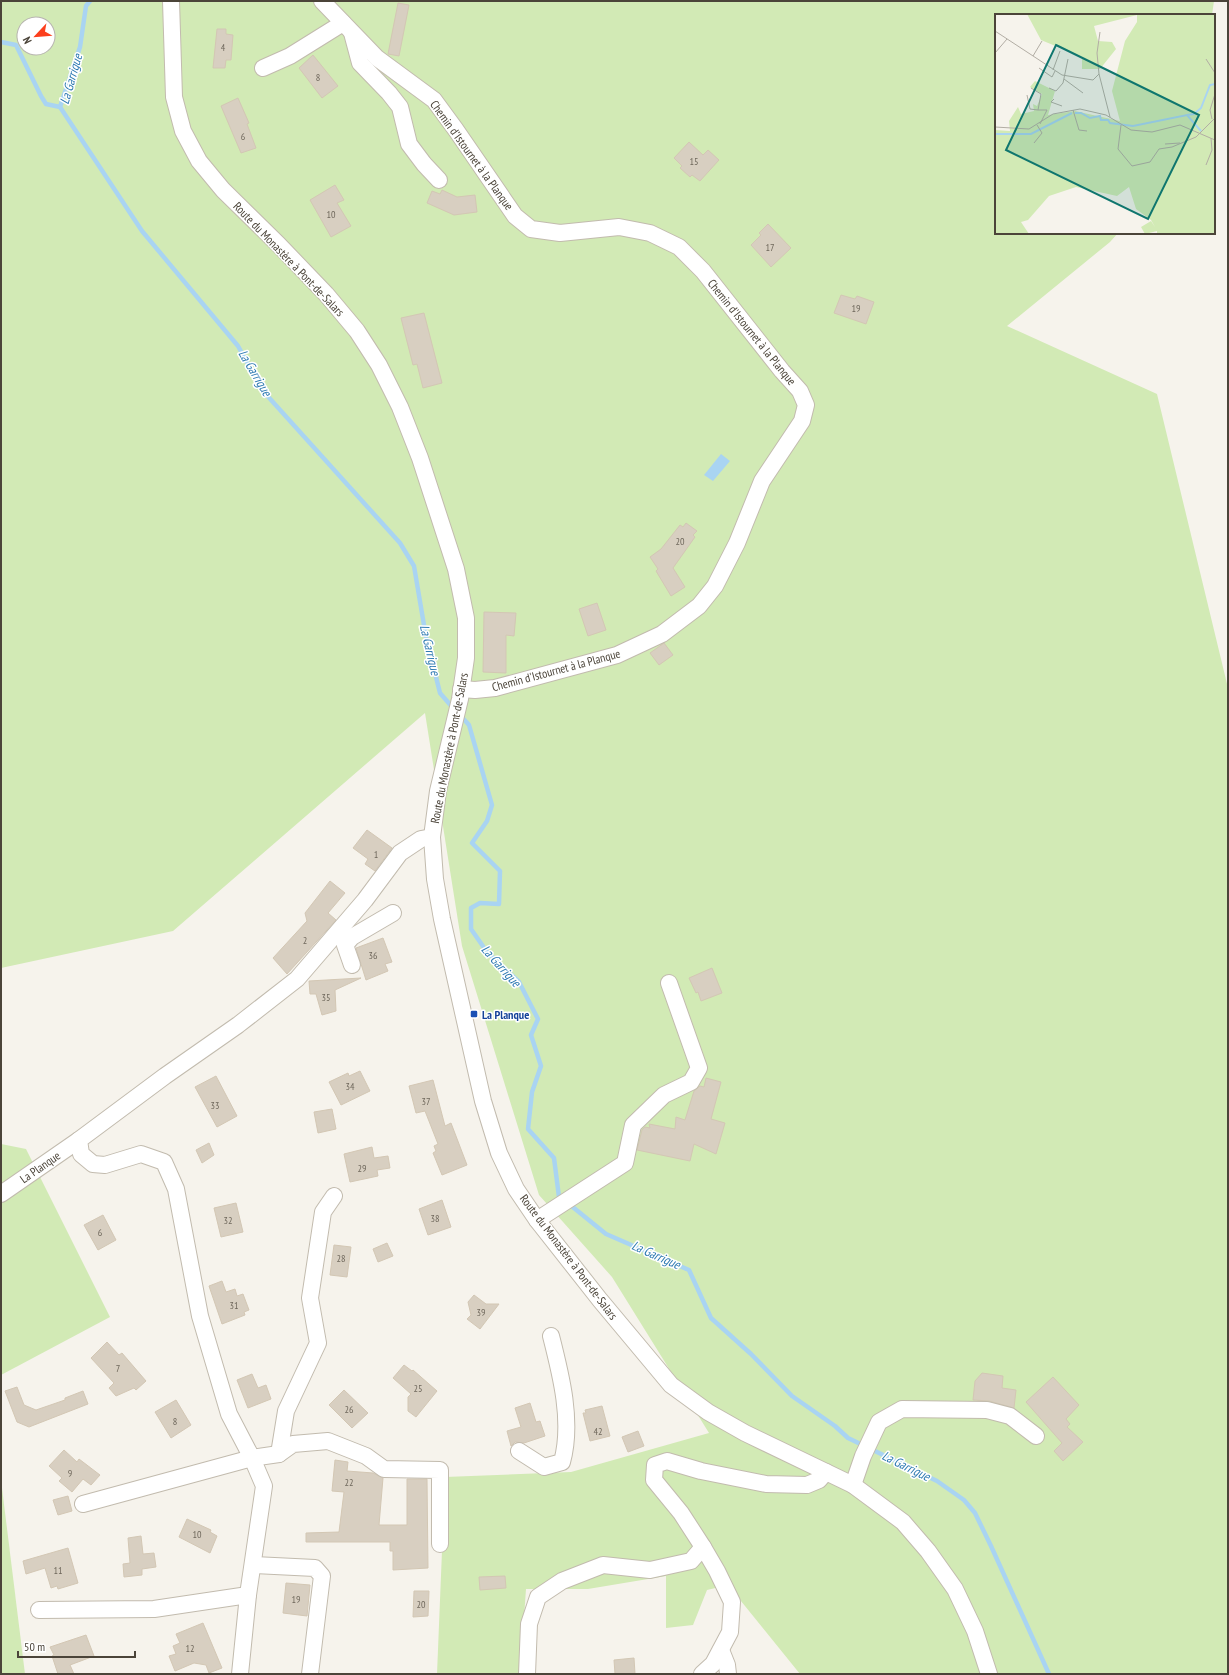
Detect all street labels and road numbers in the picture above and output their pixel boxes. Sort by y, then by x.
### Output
street label: Chemin d'Istournet à la Planque [427,97,517,213]
street label: Route du Monastère à Pont-de-Salars [230,199,348,319]
street label: Chemin d'Istournet à la Planque [705,276,799,388]
street label: Chemin d'Istournet à la Planque [490,646,622,694]
street label: Route du Monastère à Pont-de-Salars [427,671,471,825]
street label: La Planque [17,1148,63,1186]
street label: Route du Monastère à Pont-de-Salars [517,1191,621,1323]

